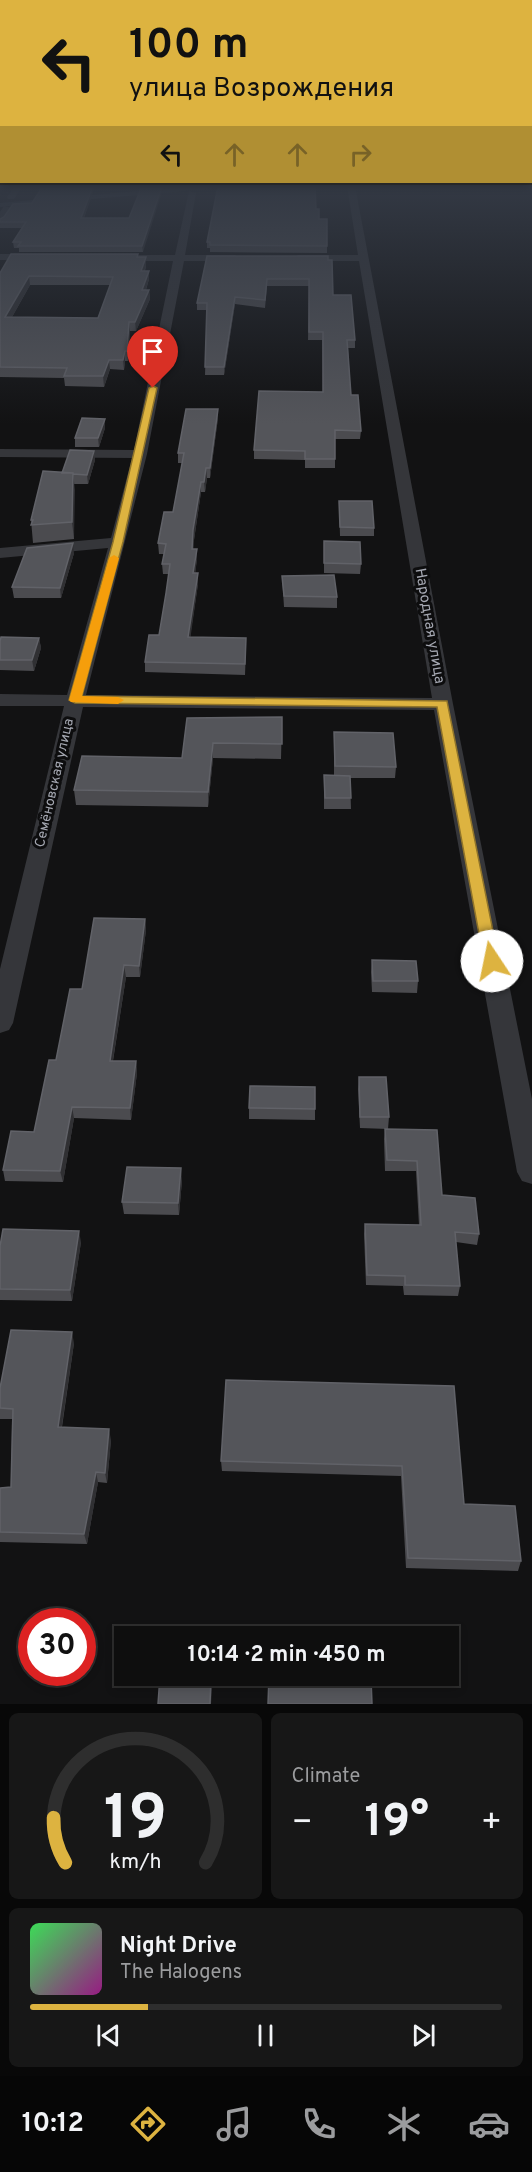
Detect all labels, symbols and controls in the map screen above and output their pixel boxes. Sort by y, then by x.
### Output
text: 100 m [129,20,248,73]
icon: left [30,24,108,102]
text: улица Возрождения [129,72,394,106]
icon: left [155,138,188,171]
icon: ahead [218,138,251,171]
icon: ahead [281,138,314,171]
icon: right [344,138,377,171]
pin [127,326,178,388]
icon: arrive [136,335,169,368]
street label: Народная улица [409,567,449,685]
street label: Семёновская улица [32,717,78,849]
position arrow [460,929,524,993]
speed limit sign: 30 [18,1608,96,1686]
text: 10:14 · 2 min · 450 m [188,1642,385,1669]
text: Climate [292,1764,360,1790]
text: 19 [104,1782,167,1861]
text: 19° [365,1795,429,1852]
text: − [292,1803,313,1845]
text: + [481,1803,502,1845]
text: km/h [109,1849,161,1876]
text: Night Drive [120,1933,237,1960]
text: The Halogens [120,1960,242,1986]
icon: previous [92,2019,125,2052]
icon: pause [249,2019,282,2052]
icon: next [407,2019,440,2052]
icon: directions [127,2103,169,2145]
icon: music [213,2103,255,2145]
icon: phone [298,2103,340,2145]
icon: climate [383,2103,425,2145]
icon: car [468,2103,510,2145]
text: 10:12 [22,2107,84,2141]

